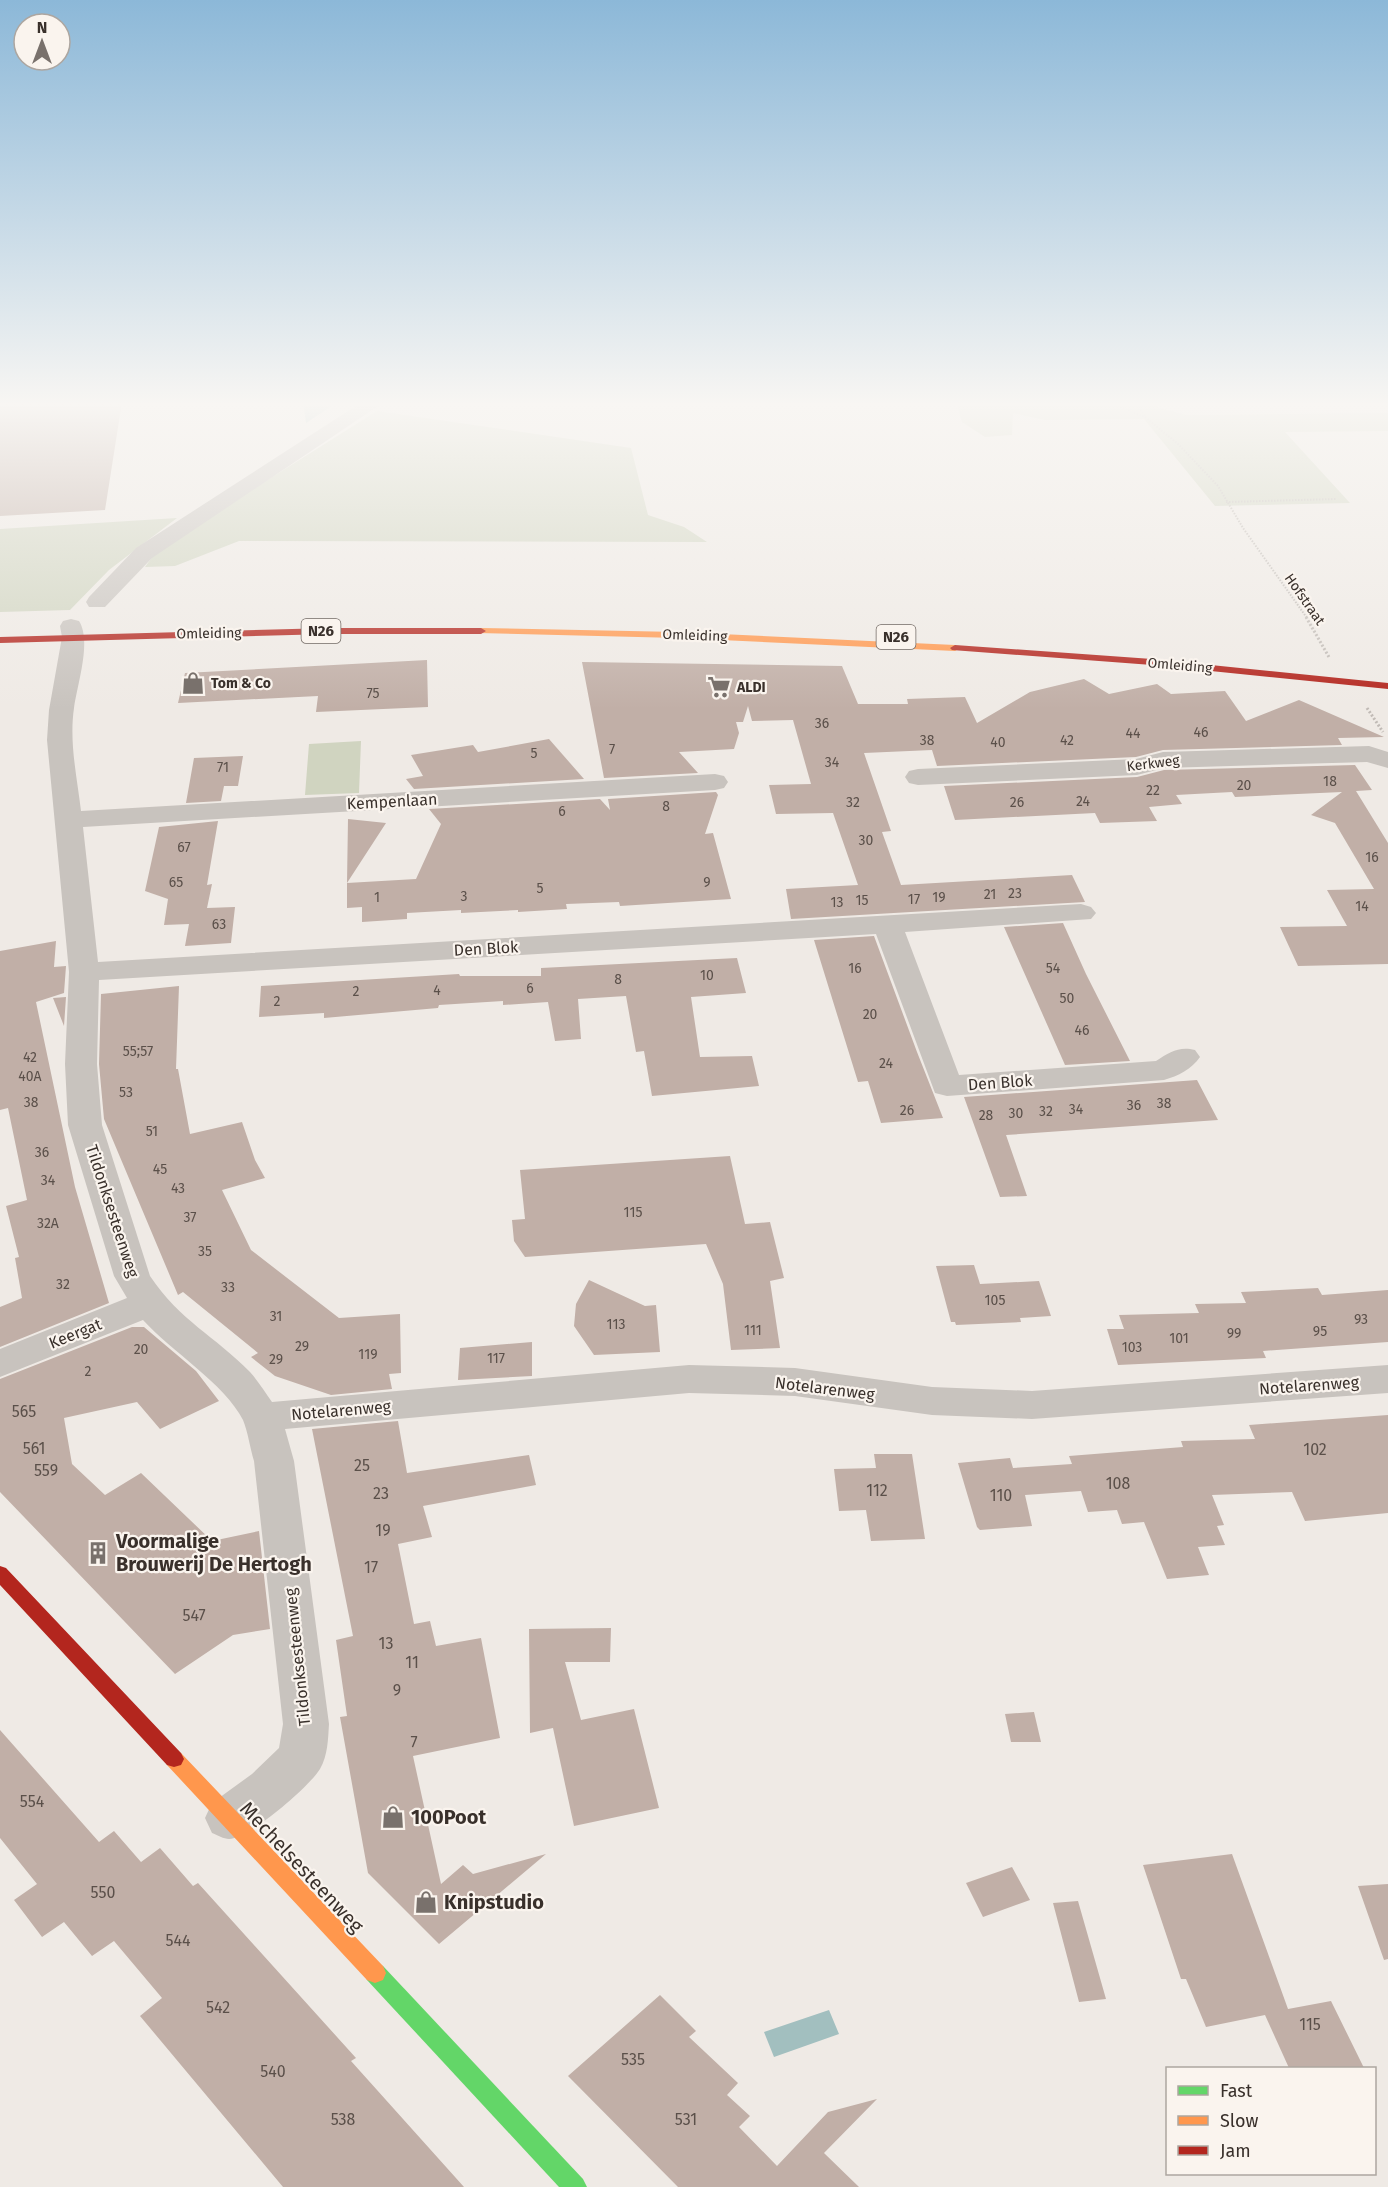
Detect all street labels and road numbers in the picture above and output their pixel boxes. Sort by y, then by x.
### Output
street label: Hofstraat [1281,570,1329,629]
road number: N26 [302,619,340,643]
street label: Omleiding [176,624,242,643]
road number: N26 [876,625,916,649]
street label: Omleiding [662,626,729,645]
street label: Omleiding [1147,654,1214,677]
street label: Kerkweg [1126,752,1181,775]
street label: Kempenlaan [346,790,438,813]
street label: Den Blok [453,937,520,960]
street label: Den Blok [967,1071,1034,1094]
street label: Tildonksesteenweg [82,1142,143,1281]
street label: Keergat [46,1314,104,1353]
street label: Notelarenweg [1258,1372,1360,1398]
street label: Notelarenweg [774,1373,876,1404]
street label: Notelarenweg [290,1397,392,1424]
street label: Tildonksesteenweg [281,1587,314,1727]
street label: Mechelsesteenweg [235,1797,369,1938]

